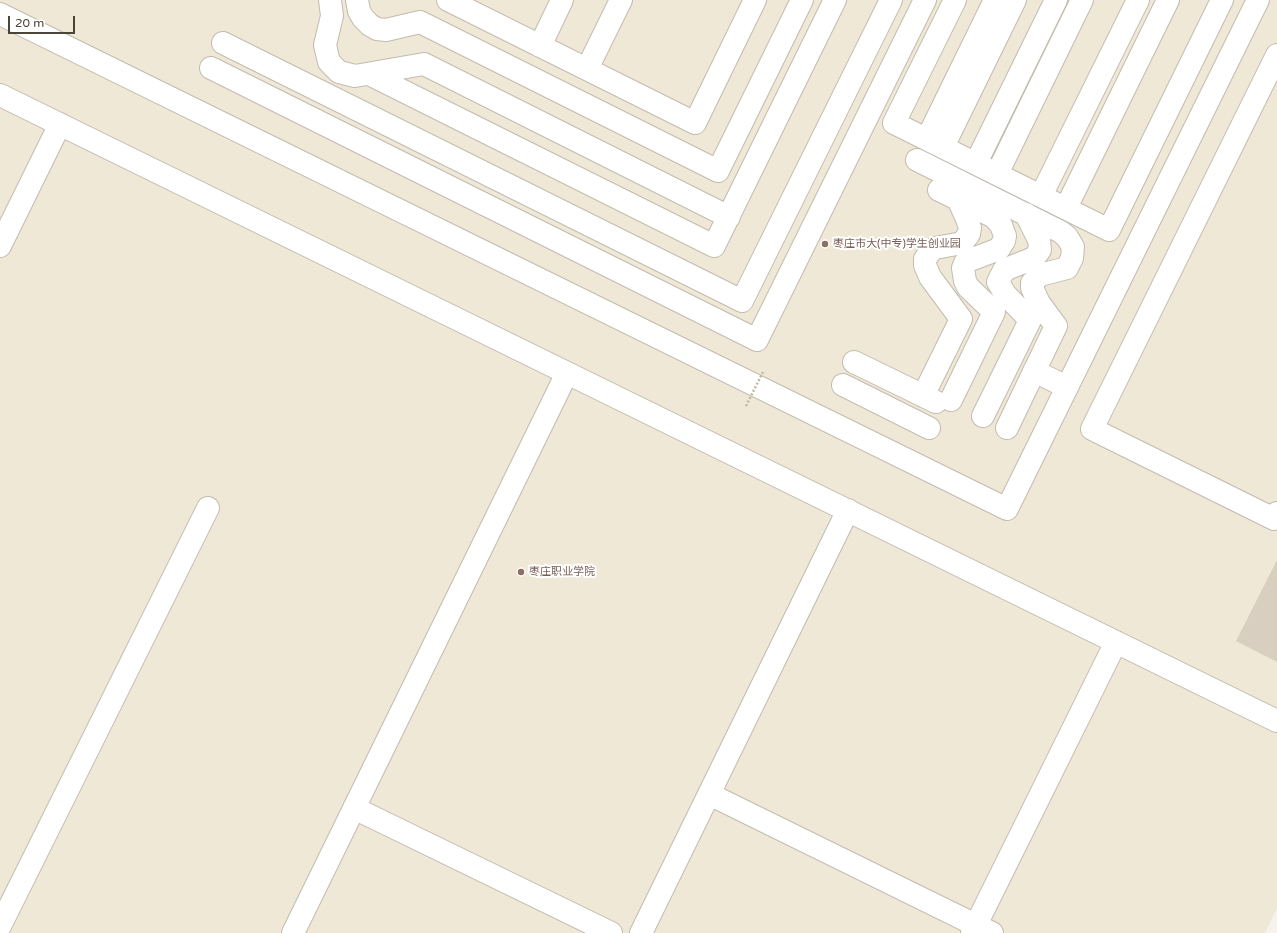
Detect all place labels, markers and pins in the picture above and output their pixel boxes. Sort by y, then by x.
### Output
place label: 枣庄市大(中专)学生创业园 [833,237,961,251]
marker: 枣庄市大(中专)学生创业园 [820,239,830,249]
place label: 枣庄职业学院 [529,565,595,579]
marker: 枣庄职业学院 [516,567,526,577]

